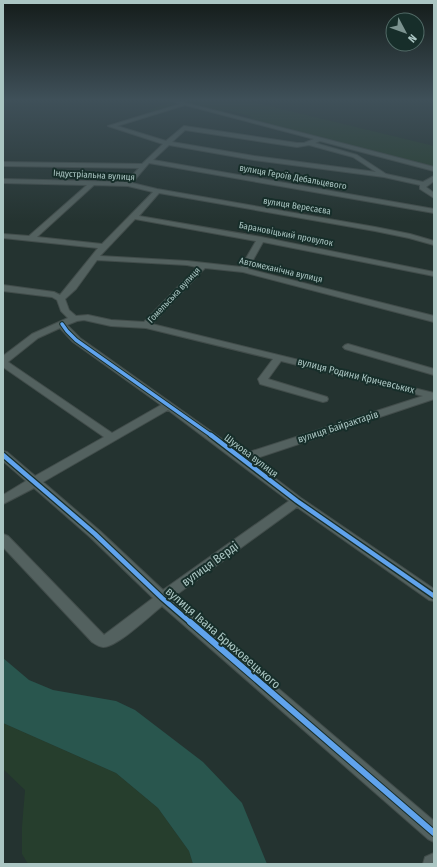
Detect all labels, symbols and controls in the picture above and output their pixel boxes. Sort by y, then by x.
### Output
north arrow [385,12,425,52]
text: N [405,31,419,45]
street label: вулиця Героїв Дебальцевого [239,163,348,191]
street label: Індустріальна вулиця [53,168,135,182]
street label: вулиця Вересаєва [262,196,332,216]
street label: Барановіцький провулок [238,220,335,248]
street label: Автомеханічна вулиця [238,256,324,284]
street label: Гомельська вулиця [146,265,202,325]
street label: вулиця Родини Кричевських [296,356,416,397]
street label: вулиця Байрактарів [296,407,380,446]
street label: Шухова вулиця [222,432,280,480]
street label: вулиця Верді [179,539,241,589]
street label: вулиця Івана Брюховецького [163,584,283,692]

